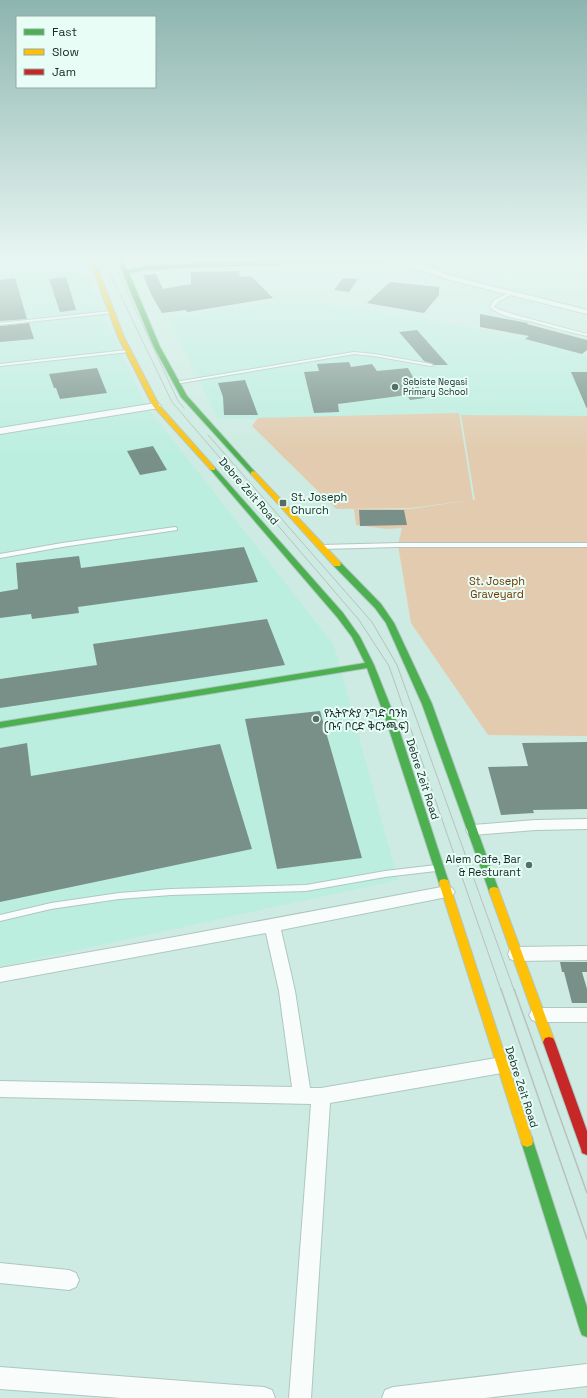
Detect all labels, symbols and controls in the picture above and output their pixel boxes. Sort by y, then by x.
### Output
legend [16,16,156,88]
text: Fast [52,24,77,40]
text: Slow [52,44,79,60]
text: Jam [52,64,76,80]
place label: Sebiste Negasi Primary School [403,376,468,398]
marker: Sebiste Negasi Primary School [390,382,400,392]
street label: Debre Zeit Road [216,455,282,527]
place label: St. Joseph Church [291,490,347,517]
marker: St. Joseph Church [278,498,288,508]
park label: St. Joseph Graveyard [469,574,525,601]
place label: የኢትዮጵያ ንግድ ባንክ (ቡና ቦርድ ቅርንጫፍ) [324,706,409,733]
marker: የኢትዮጵያ ንግድ ባንክ (ቡና ቦርድ ቅርንጫፍ) [311,714,321,724]
street label: Debre Zeit Road [403,737,443,821]
place label: Alem Cafe, Bar & Resturant [446,852,521,879]
marker: Alem Cafe, Bar & Resturant [524,860,534,870]
street label: Debre Zeit Road [502,1045,542,1129]

